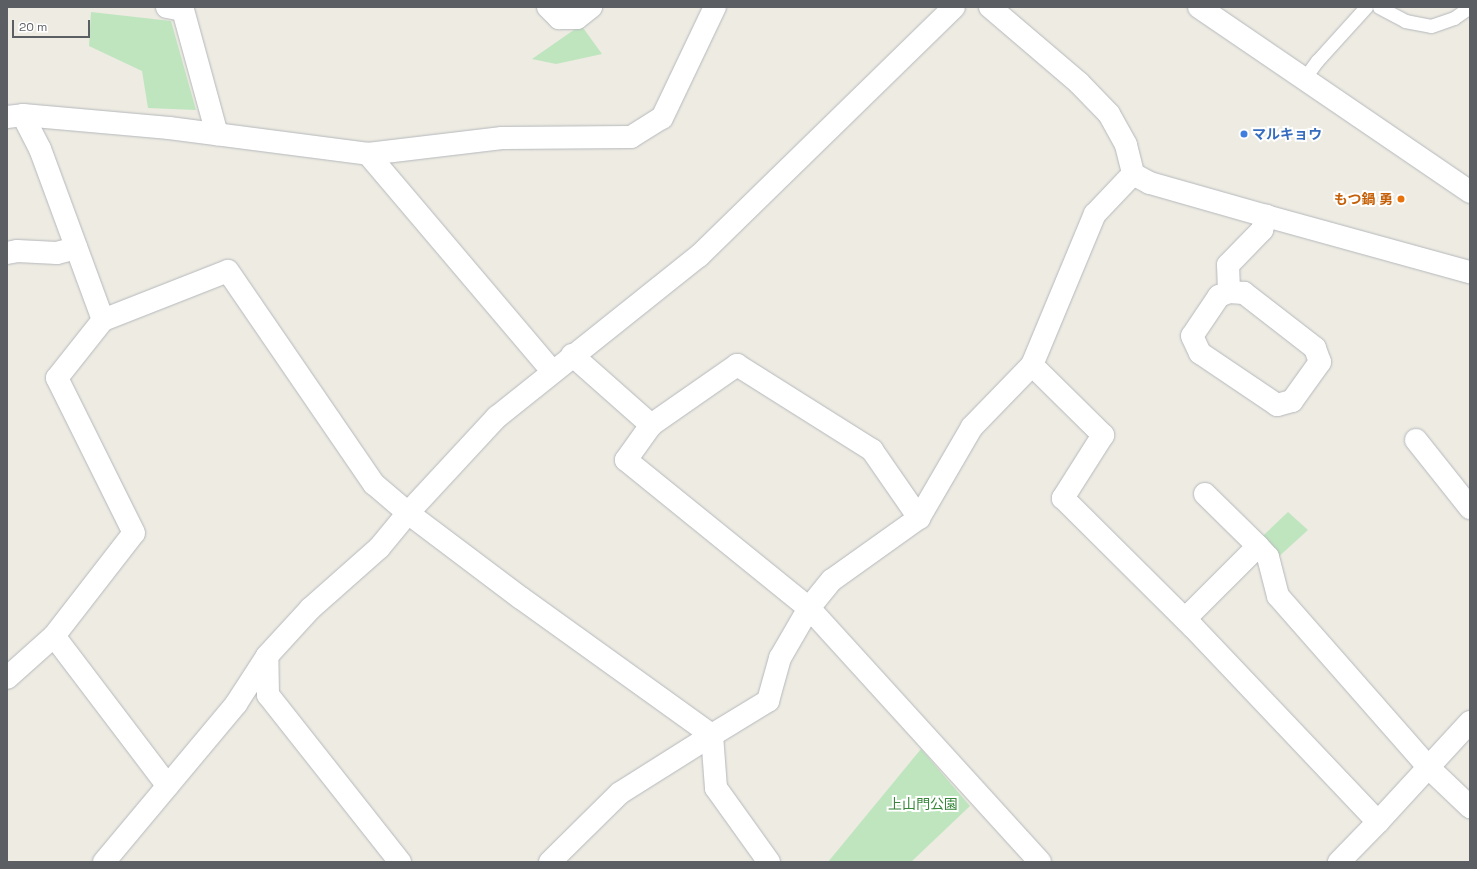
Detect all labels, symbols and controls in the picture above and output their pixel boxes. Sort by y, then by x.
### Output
scale bar [14,12,92,38]
text: 20 m [19,19,47,35]
place label: マルキョウ [1252,126,1322,142]
marker: マルキョウ [1239,129,1249,139]
place label: もつ鍋 勇 [1333,191,1393,207]
marker: もつ鍋 勇 [1396,194,1406,204]
park label: 上山門公園 [888,796,958,812]

